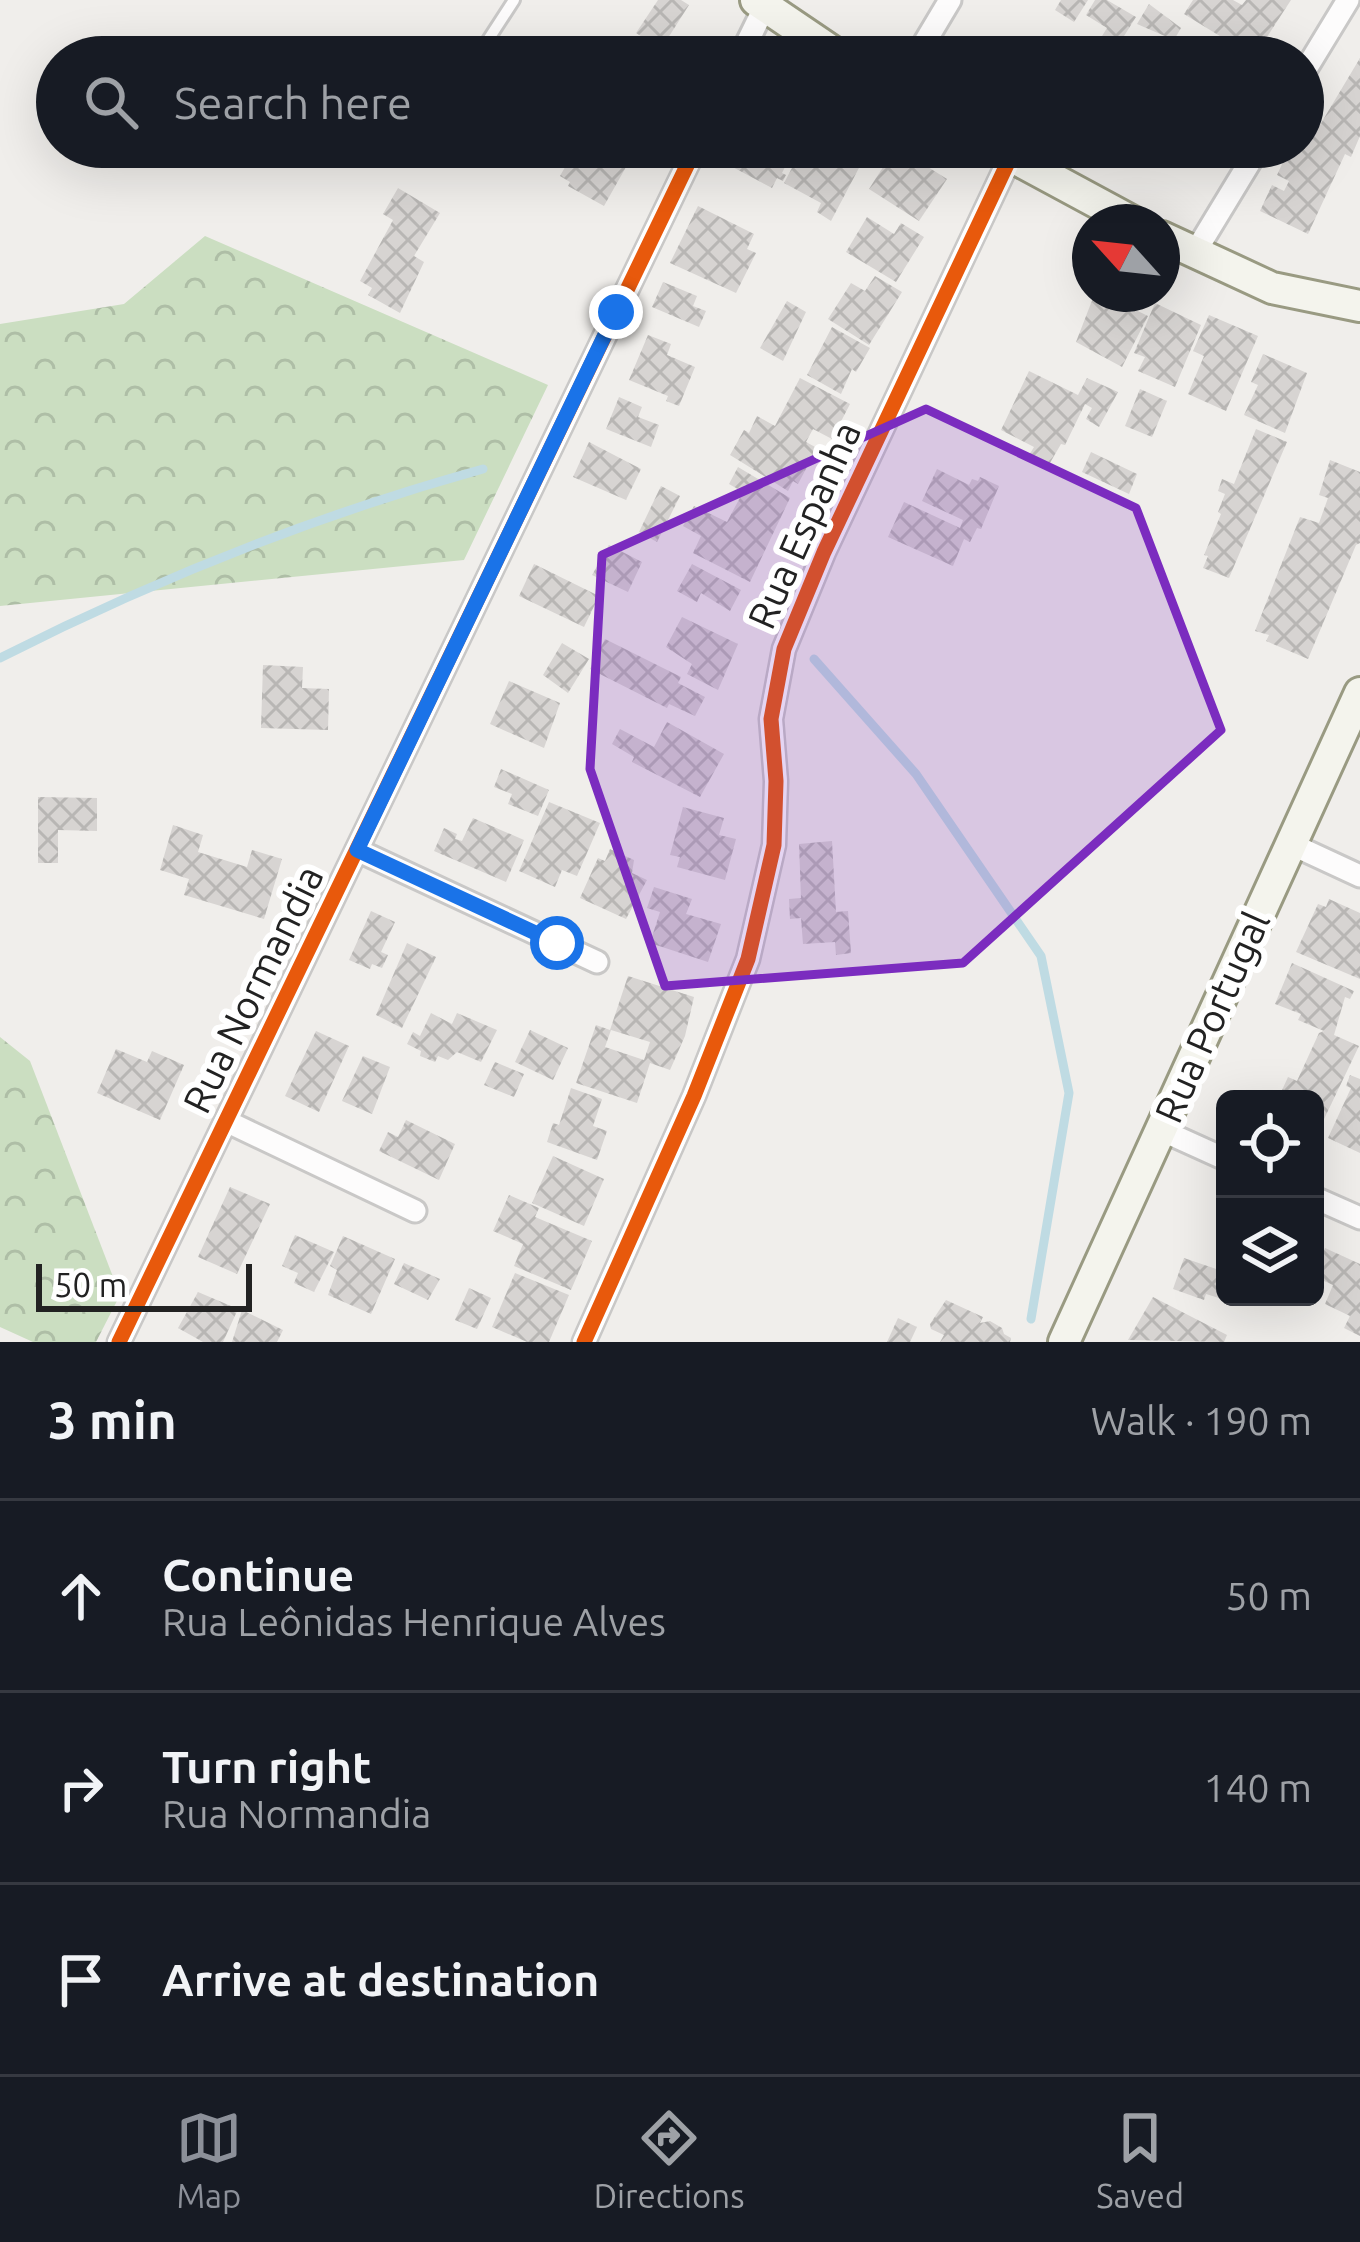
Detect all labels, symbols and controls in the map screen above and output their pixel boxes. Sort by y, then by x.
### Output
search box [36,36,1324,168]
icon: search [78,69,144,135]
text: Search here [174,77,412,128]
north arrow [1072,204,1180,312]
route end [589,285,643,339]
street label: Rua Espanha [739,415,868,635]
street label: Rua Normandia [174,858,331,1119]
street label: Rua Portugal [1146,905,1277,1129]
route start [530,916,584,970]
map controls [1216,1090,1324,1306]
button: locate [1216,1090,1324,1198]
button: layers [1216,1198,1324,1306]
scale bar [36,1258,252,1311]
text: 50 m [54,1266,127,1303]
text: 3 min [48,1391,177,1449]
text: Walk · 190 m [1091,1399,1312,1442]
text: Continue [162,1549,354,1600]
icon: ahead [48,1563,114,1629]
text: 50 m [1225,1574,1312,1617]
text: Rua Leônidas Henrique Alves [162,1600,666,1643]
text: Turn right [162,1741,371,1792]
icon: right [48,1755,114,1821]
text: 140 m [1203,1766,1312,1809]
text: Rua Normandia [162,1792,431,1835]
icon: arrive [48,1947,114,2013]
text: Arrive at destination [162,1954,599,2005]
tab: Map [176,2105,242,2214]
tab: Directions [594,2105,744,2214]
tab: Saved [1096,2105,1184,2214]

